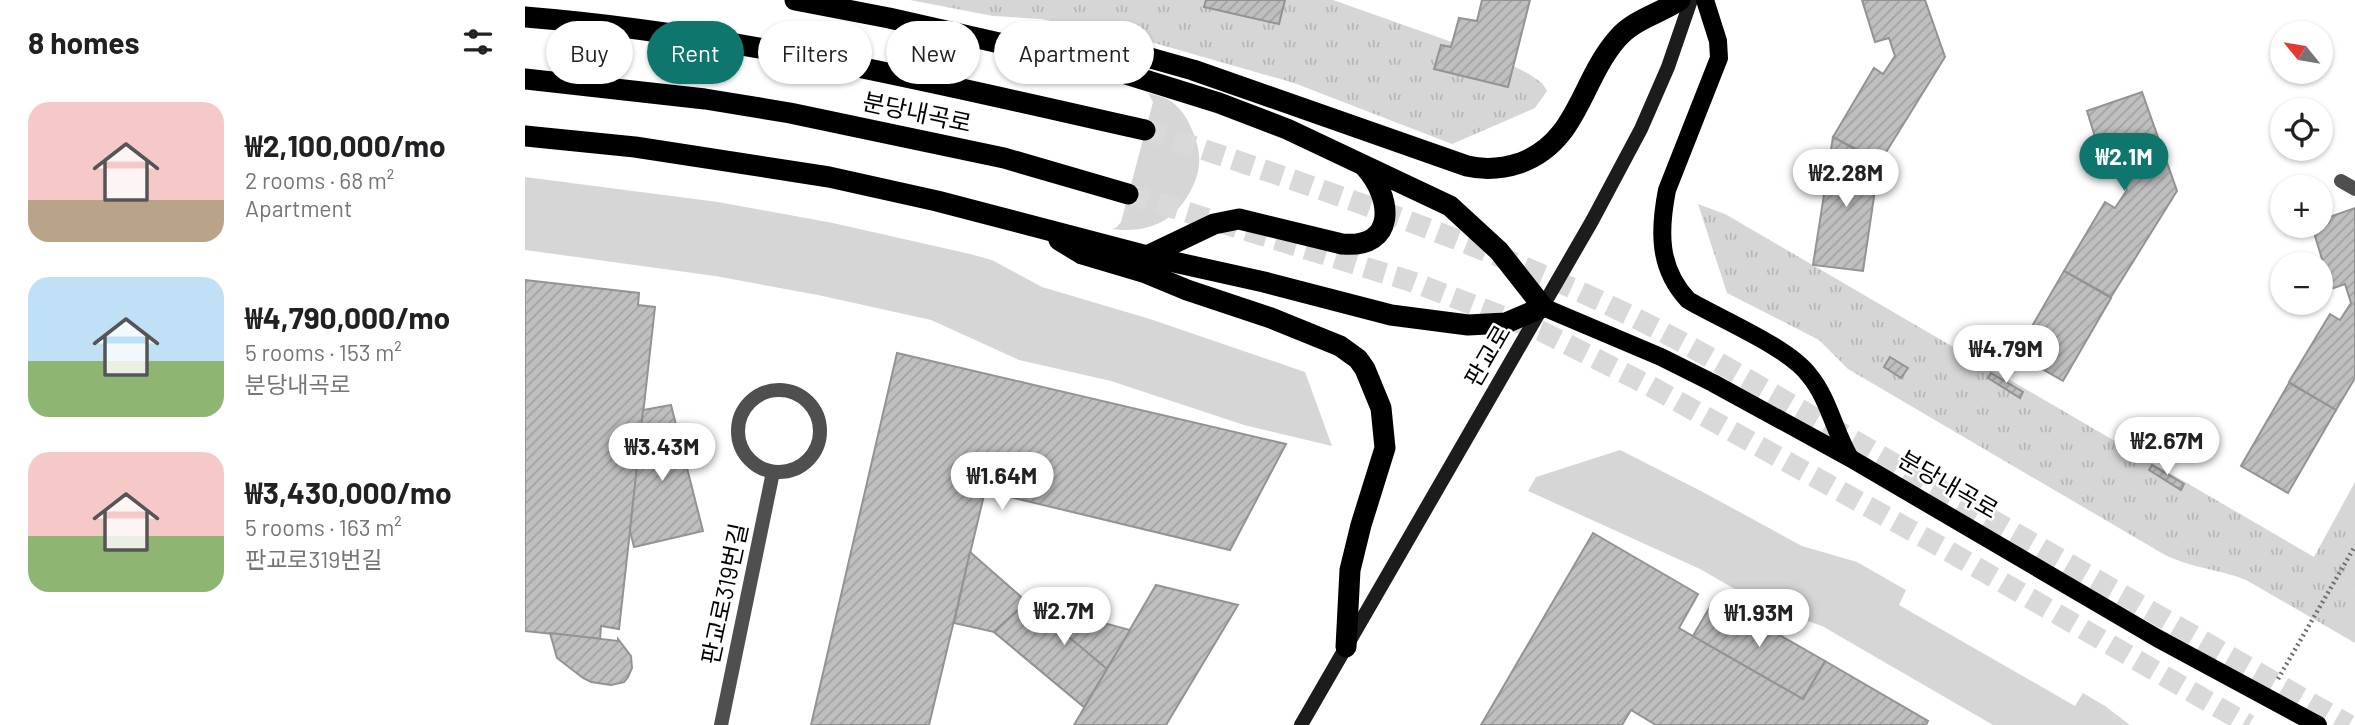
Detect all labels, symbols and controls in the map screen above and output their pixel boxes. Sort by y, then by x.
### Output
chip: Buy [546,21,633,84]
chip: Rent [647,21,744,84]
chip: Filters [758,21,872,84]
chip: New [886,21,980,84]
chip: Apartment [994,21,1154,84]
north arrow [2270,21,2333,84]
map controls [2270,21,2333,315]
icon: filters [459,23,497,61]
text: 8 homes [28,24,139,60]
street label: 분당내곡로 [860,86,974,137]
button: locate [2270,98,2333,161]
text: ₩2,100,000/mo [245,127,446,163]
icon: home [84,130,168,214]
pin: ₩2.1M [2075,134,2173,193]
text: ₩2.1M [2095,142,2153,170]
pin: ₩2.28M [1789,150,1903,209]
text: ₩2.28M [1809,158,1883,186]
text: 2 rooms · 68 m² [245,166,394,194]
button: + [2270,175,2333,238]
text: Apartment [245,194,352,222]
button: − [2270,252,2333,315]
text: ₩4,790,000/mo [245,299,450,335]
icon: home [84,305,168,389]
street label: 판교로 [1458,319,1516,391]
pin: ₩4.79M [1949,326,2063,385]
text: ₩4.79M [1969,334,2043,362]
text: 5 rooms · 153 m² [245,338,402,366]
text: 분당내곡로 [245,370,351,398]
pin: ₩2.67M [2110,418,2224,477]
pin: ₩3.43M [605,424,719,483]
text: ₩2.67M [2131,426,2203,454]
text: ₩3.43M [625,432,699,460]
street label: 분당내곡로 [1894,444,2004,524]
pin: ₩1.64M [945,452,1059,512]
text: ₩1.64M [967,461,1037,489]
text: ₩3,430,000/mo [245,474,452,510]
icon: home [84,480,168,564]
text: 5 rooms · 163 m² [245,513,402,541]
street label: 판교로319번길 [694,520,753,667]
text: 판교로319번길 [245,545,383,573]
pin: ₩2.7M [1015,588,1113,647]
pin: ₩1.93M [1702,590,1816,649]
text: ₩2.7M [1034,596,1094,624]
text: ₩1.93M [1724,598,1794,626]

